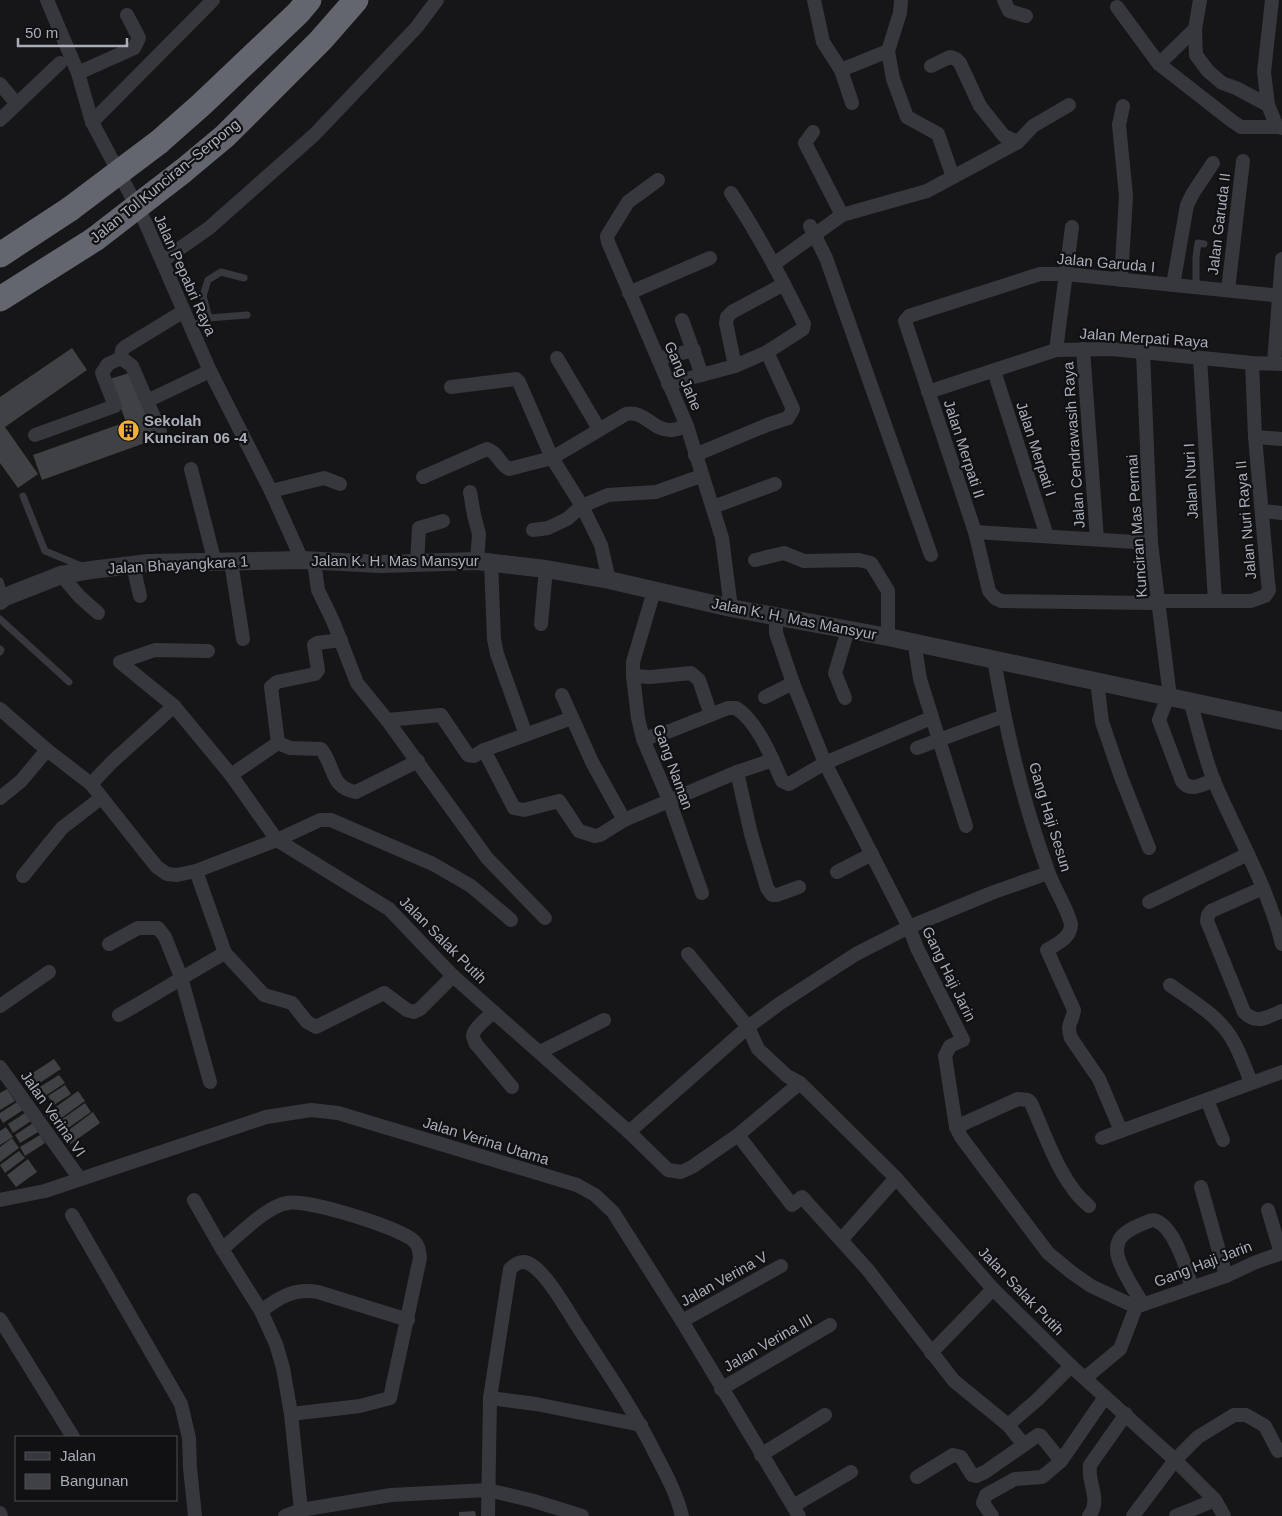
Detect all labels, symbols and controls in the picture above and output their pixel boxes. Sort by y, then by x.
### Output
scale bar [18,15,126,47]
text: 50 m [25,24,58,41]
street label: Jalan Tol Kunciran–Serpong [87,115,243,246]
street label: Jalan Garuda II [1204,172,1233,276]
street label: Jalan Pepabri Raya [151,212,220,339]
street label: Jalan Garuda I [1056,250,1156,275]
street label: Jalan Merpati Raya [1079,325,1210,351]
street label: Gang Jahe [661,339,706,413]
street label: Jalan Cendrawasih Raya [1059,361,1088,529]
street label: Jalan Merpati II [941,397,988,500]
street label: Jalan Merpati I [1013,399,1060,498]
place label: Sekolah Kunciran 06 -4 [144,412,248,446]
building icon: Sekolah Kunciran 06 -4 [116,418,140,442]
street label: Jalan Nuri I [1180,443,1201,519]
street label: Kunciran Mas Permai [1123,454,1150,598]
street label: Jalan Nuri Raya II [1232,460,1259,580]
street label: Jalan Bhayangkara 1 [107,552,249,577]
street label: Jalan K. H. Mas Mansyur [311,552,479,569]
street label: Jalan K. H. Mas Mansyur [710,594,878,643]
street label: Gang Naman [650,722,697,812]
street label: Gang Haji Sesun [1026,760,1075,874]
street label: Jalan Salak Putih [396,893,490,987]
street label: Gang Haji Jarin [919,924,980,1024]
street label: Jalan Verina VI [18,1068,89,1160]
street label: Jalan Verina Utama [421,1113,552,1168]
street label: Gang Haji Jarin [1152,1237,1254,1290]
street label: Jalan Salak Putih [975,1243,1068,1338]
street label: Jalan Verina V [677,1248,770,1309]
street label: Jalan Verina III [721,1310,815,1375]
legend [15,1436,178,1501]
text: Jalan [60,1447,96,1464]
text: Bangunan [60,1472,128,1489]

